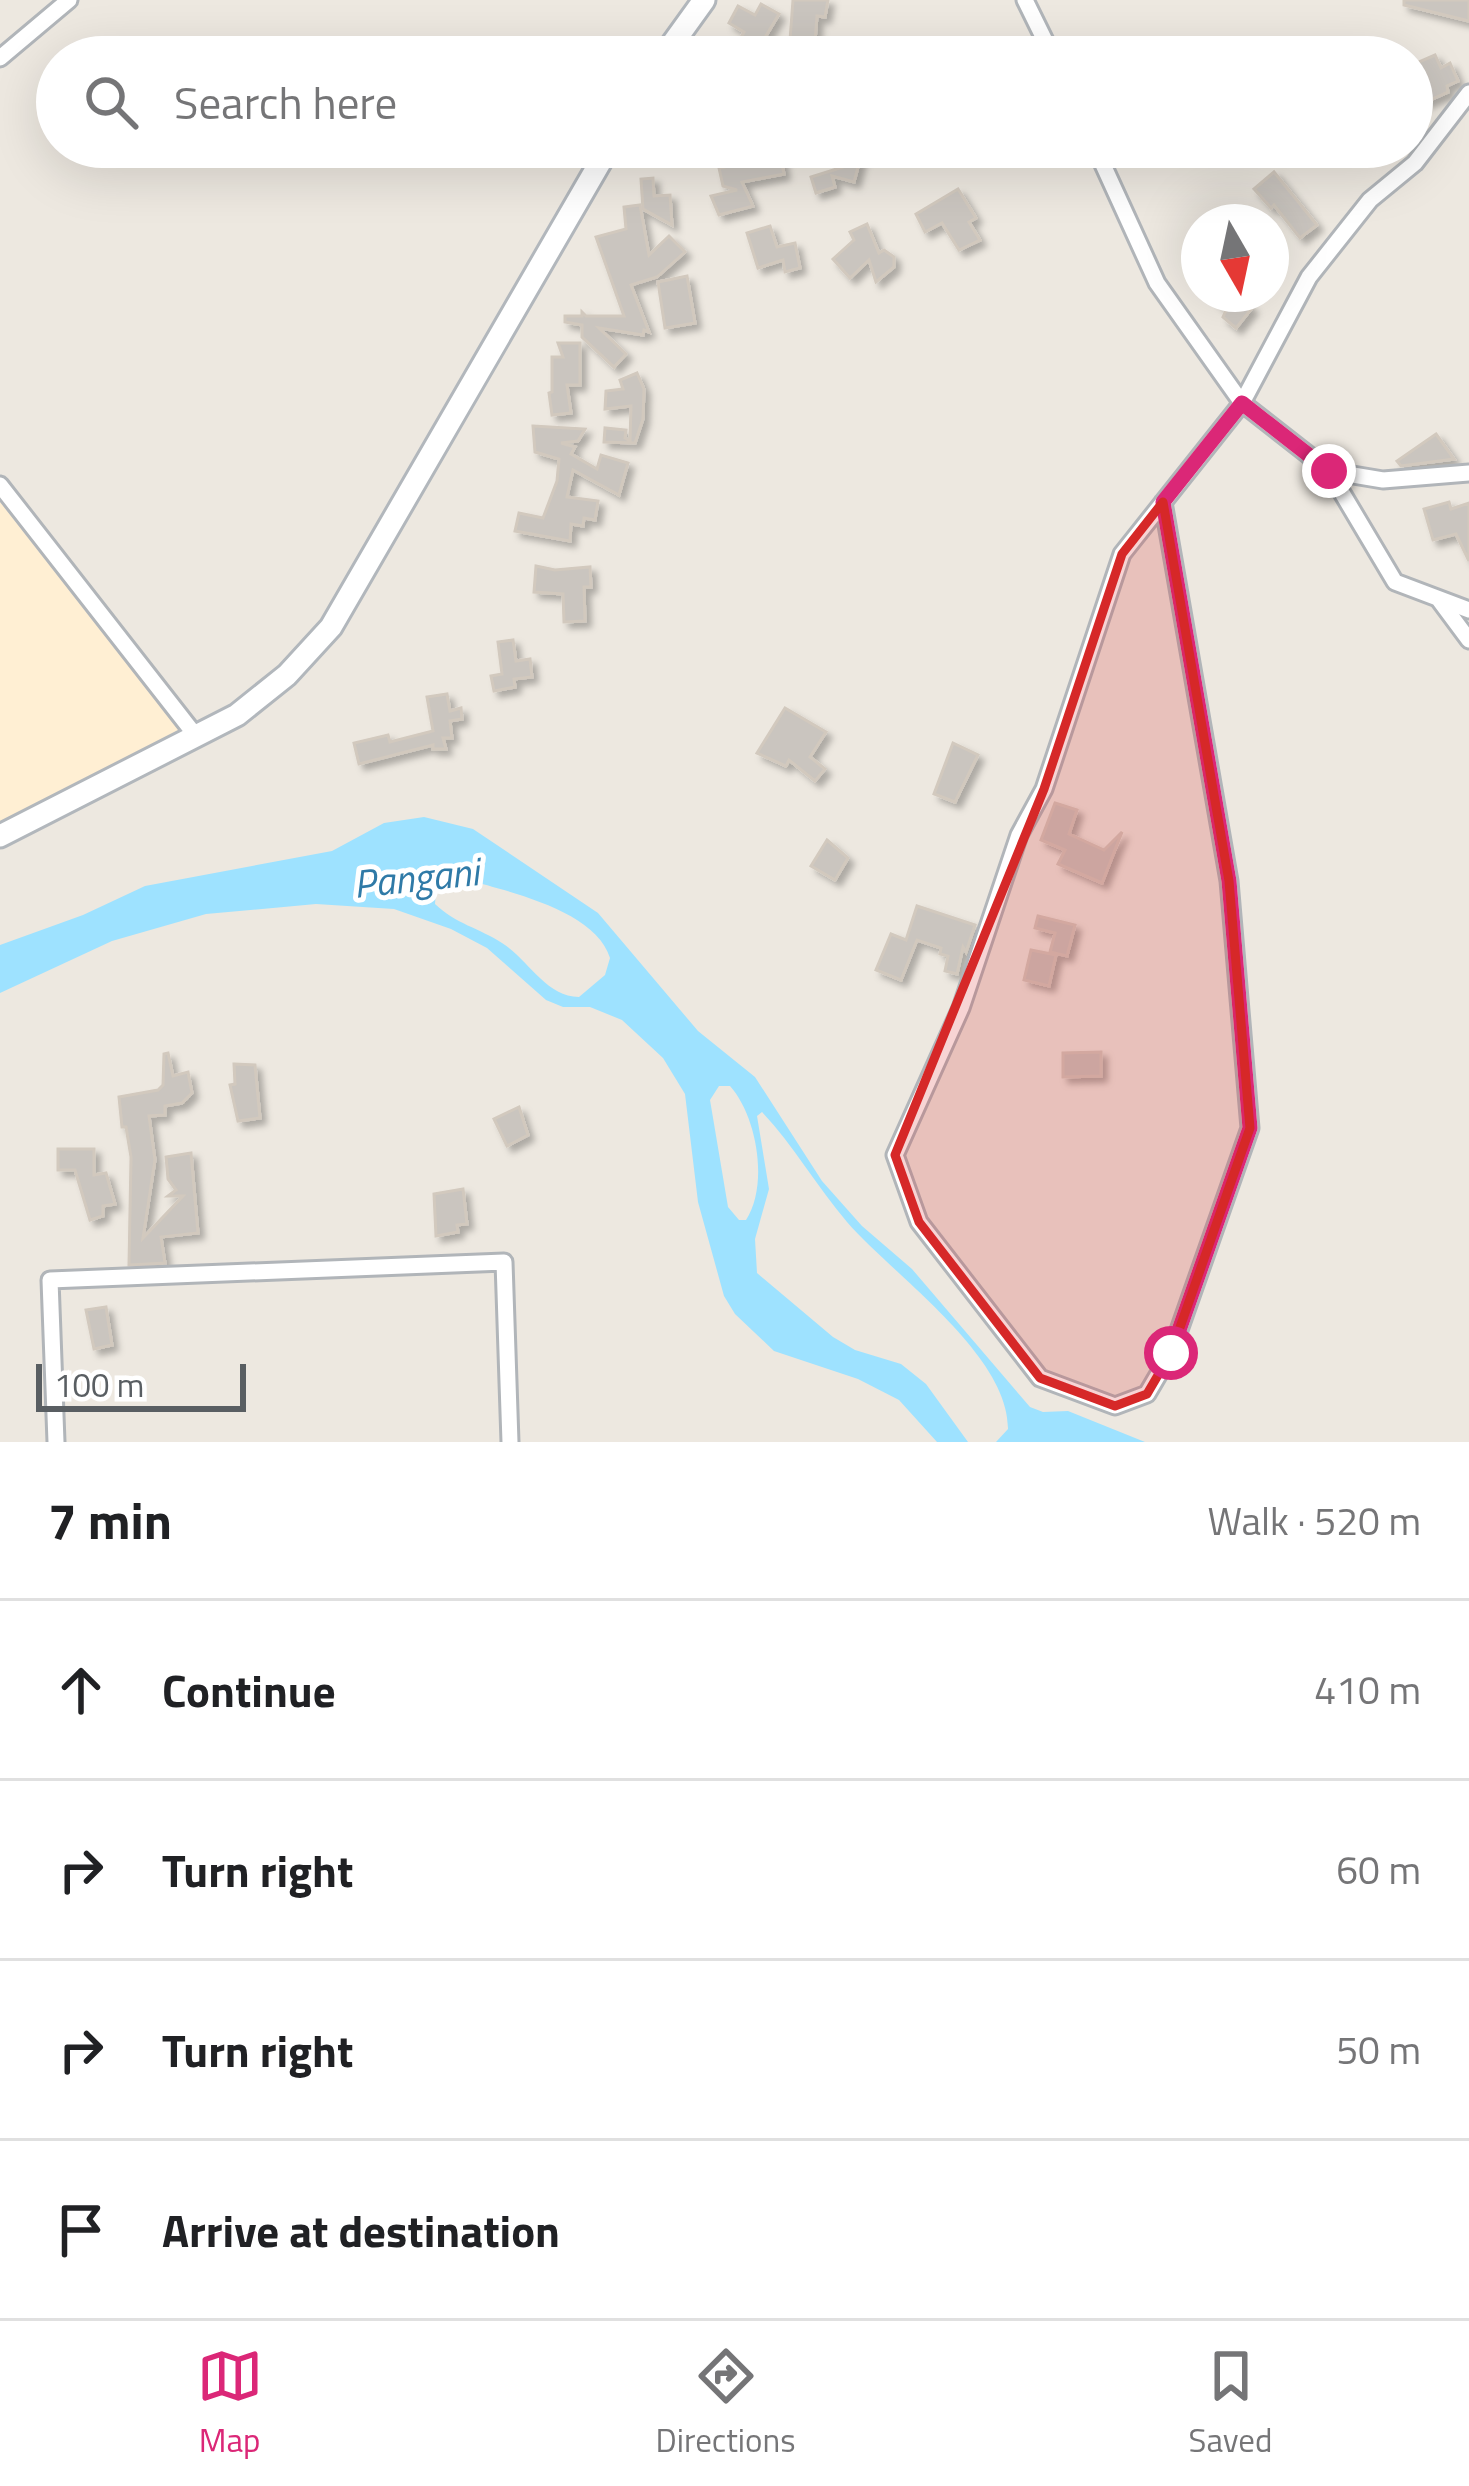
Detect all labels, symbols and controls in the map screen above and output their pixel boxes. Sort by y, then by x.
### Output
search box [36,36,1433,168]
text: Search here [174,68,397,136]
icon: search [78,69,144,135]
north arrow [1181,204,1289,312]
route end [1302,444,1356,498]
water label: Pangani [351,841,485,913]
route start [1144,1326,1198,1380]
scale bar [36,1358,246,1411]
text: 100 m [54,1360,144,1410]
text: 7 min [48,1481,172,1559]
text: Walk · 520 m [1207,1491,1421,1550]
text: Continue [162,1656,336,1724]
icon: ahead [48,1657,114,1723]
text: 410 m [1314,1660,1421,1719]
text: Turn right [162,1836,353,1904]
icon: right [48,1837,114,1903]
text: 60 m [1336,1840,1421,1899]
text: Turn right [162,2016,353,2084]
icon: right [48,2017,114,2083]
text: 50 m [1336,2020,1421,2079]
text: Arrive at destination [162,2196,560,2264]
icon: arrive [48,2197,114,2263]
tab: Map [197,2343,263,2465]
tab: Directions [656,2343,796,2465]
tab: Saved [1189,2343,1272,2465]

